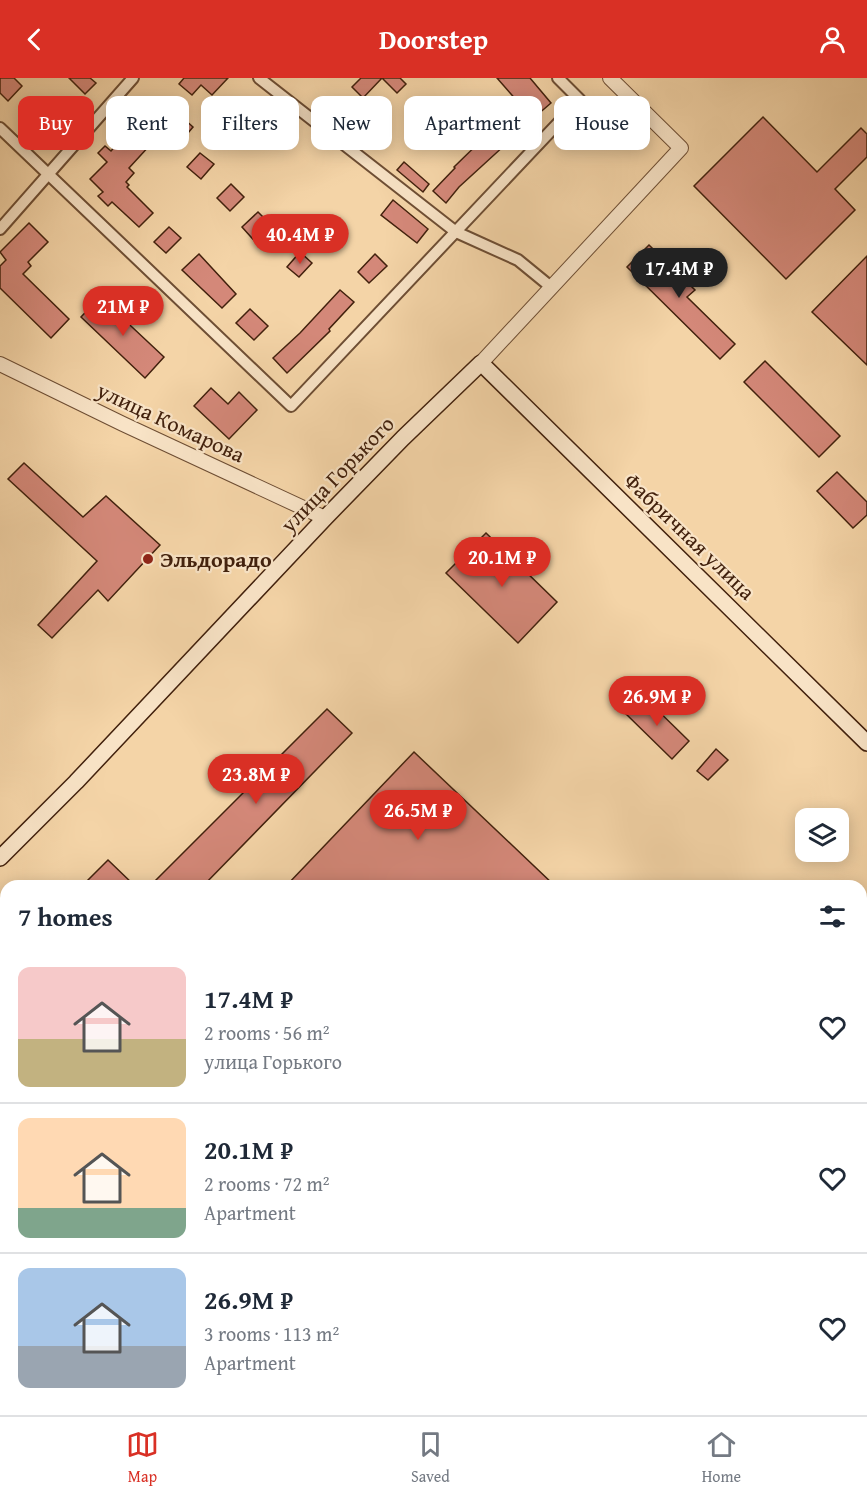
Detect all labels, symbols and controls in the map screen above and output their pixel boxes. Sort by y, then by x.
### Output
text: Doorstep [379,19,488,59]
icon: back [18,23,51,56]
icon: person [816,23,849,56]
chip: Buy [18,96,94,150]
chip: Rent [106,96,189,150]
chip: Filters [201,96,299,150]
chip: New [311,96,392,150]
chip: Apartment [404,96,542,150]
chip: House [554,96,650,150]
pin: 40.4M ₽ [245,214,355,265]
text: 40.4M ₽ [266,219,334,248]
pin: 17.4M ₽ [624,248,734,299]
text: 17.4M ₽ [645,253,713,282]
pin: 21M ₽ [81,286,165,337]
text: 21M ₽ [97,291,149,320]
street label: улица Комарова [91,373,250,470]
street label: улица Горького [272,408,401,540]
street label: Фабричная улица [617,465,763,607]
pin: 20.1M ₽ [447,537,557,588]
text: 20.1M ₽ [468,542,536,571]
place label: Эльдорадо [160,543,272,575]
marker: Эльдорадо [141,552,155,566]
pin: 26.9M ₽ [602,676,712,727]
text: 26.9M ₽ [623,681,691,710]
pin: 23.8M ₽ [201,754,311,805]
text: 23.8M ₽ [222,759,290,788]
pin: 26.5M ₽ [363,790,473,841]
text: 26.5M ₽ [384,795,452,824]
map controls [795,808,849,862]
button: layers [795,808,849,862]
text: 7 homes [18,897,113,936]
icon: filters [816,900,849,933]
text: 17.4M ₽ [204,979,293,1018]
icon: home [66,991,138,1063]
icon: heart [816,1011,849,1044]
text: 2 rooms · 56 m² [204,1018,330,1047]
text: улица Горького [204,1047,342,1076]
text: 20.1M ₽ [204,1130,293,1169]
icon: home [66,1142,138,1214]
icon: heart [816,1162,849,1195]
text: 2 rooms · 72 m² [204,1169,330,1198]
text: Apartment [204,1198,296,1227]
text: 26.9M ₽ [204,1280,293,1319]
icon: home [66,1292,138,1364]
icon: heart [816,1312,849,1345]
text: 3 rooms · 113 m² [204,1319,339,1348]
text: Apartment [204,1348,296,1377]
tab: Map [126,1428,159,1488]
tab: Saved [411,1428,450,1488]
tab: Home [702,1428,741,1488]

